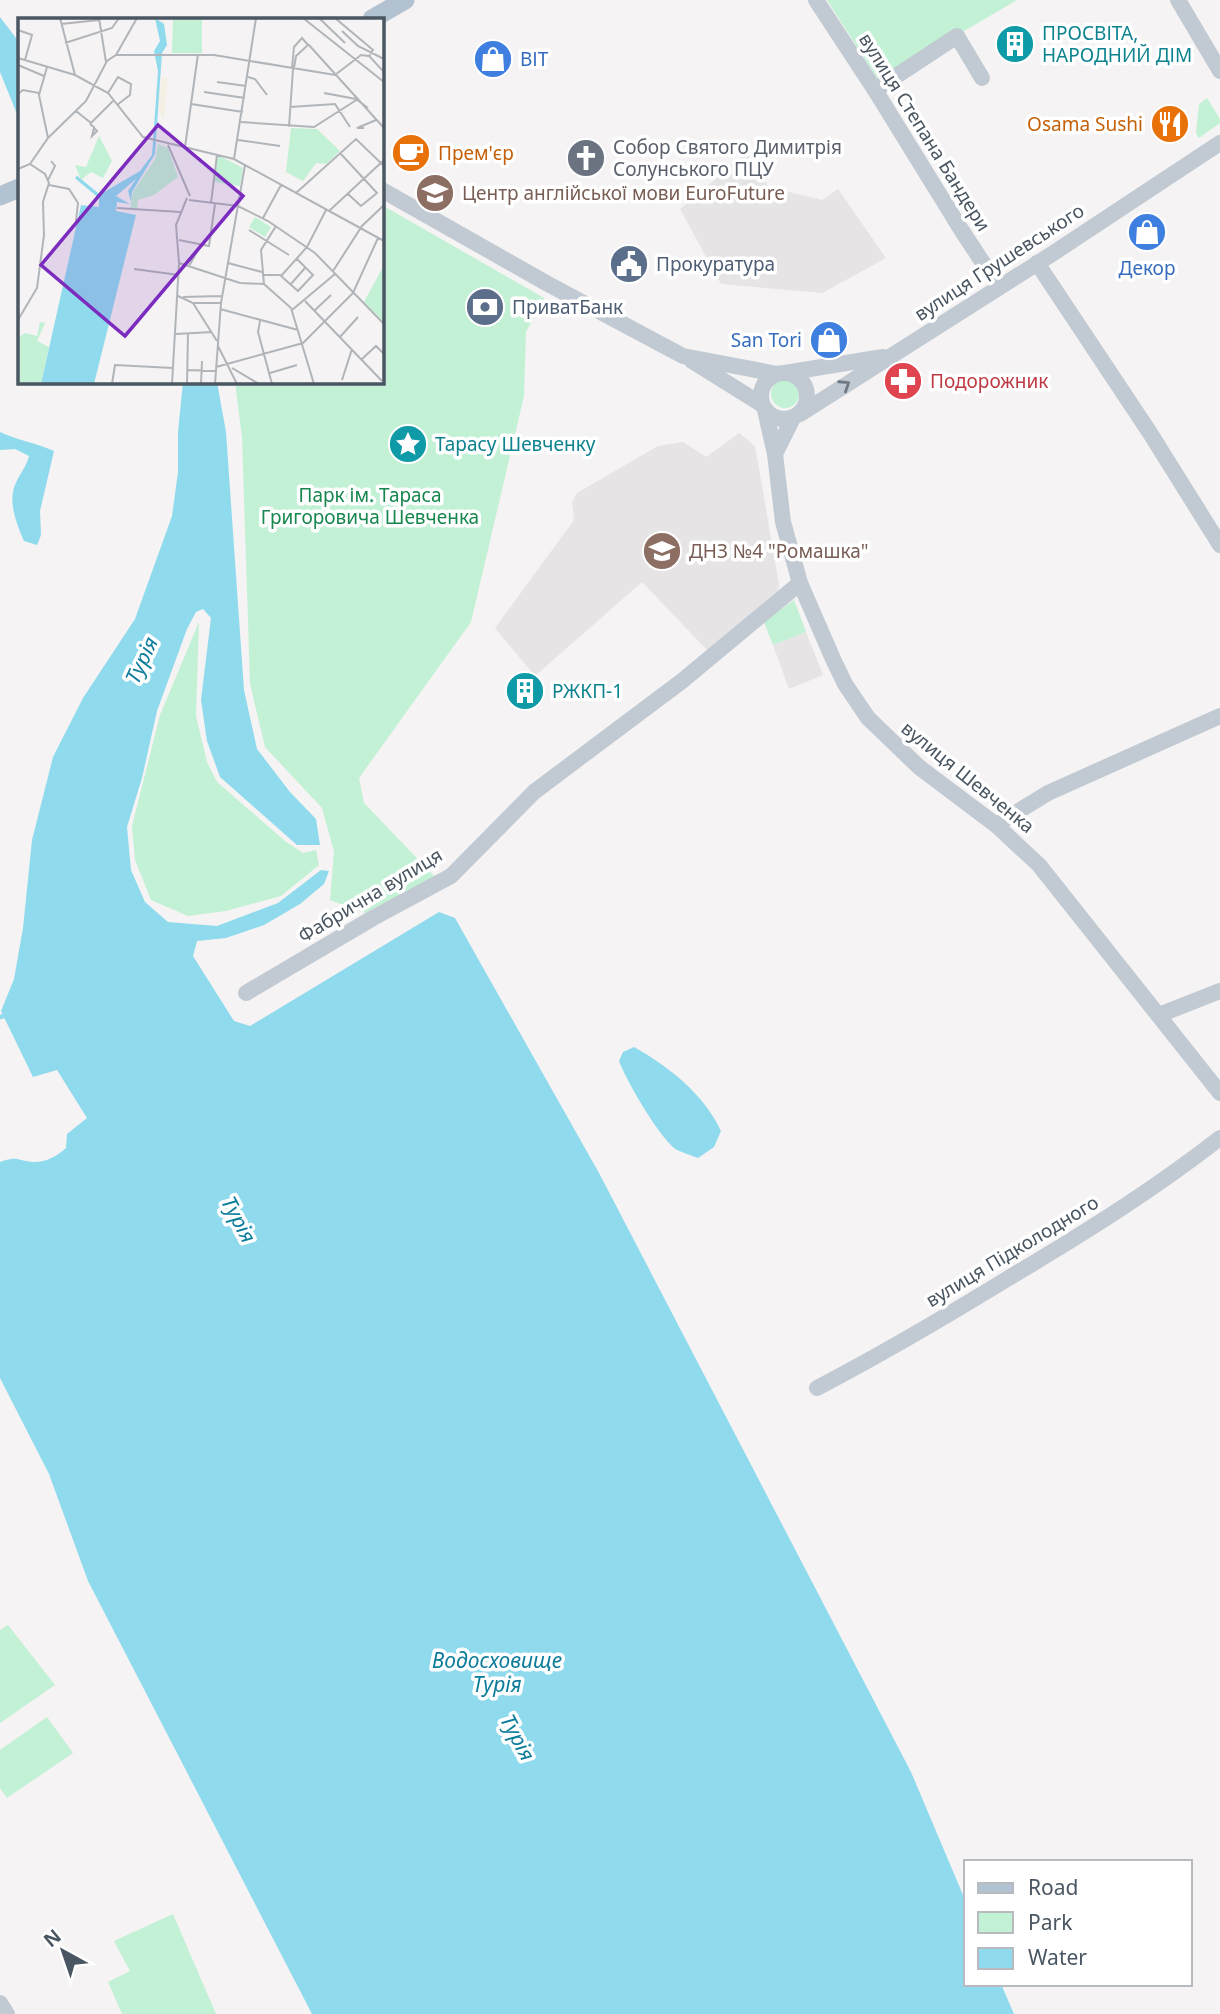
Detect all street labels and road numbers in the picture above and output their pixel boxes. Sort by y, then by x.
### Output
street label: вулиця Степана Бандери [853,28,997,236]
street label: вулиця Грушевського [909,197,1089,327]
street label: вулиця Шевченка [896,715,1040,839]
street label: Фабрична вулиця [293,842,447,948]
street label: вулиця Підколодного [921,1189,1103,1313]

